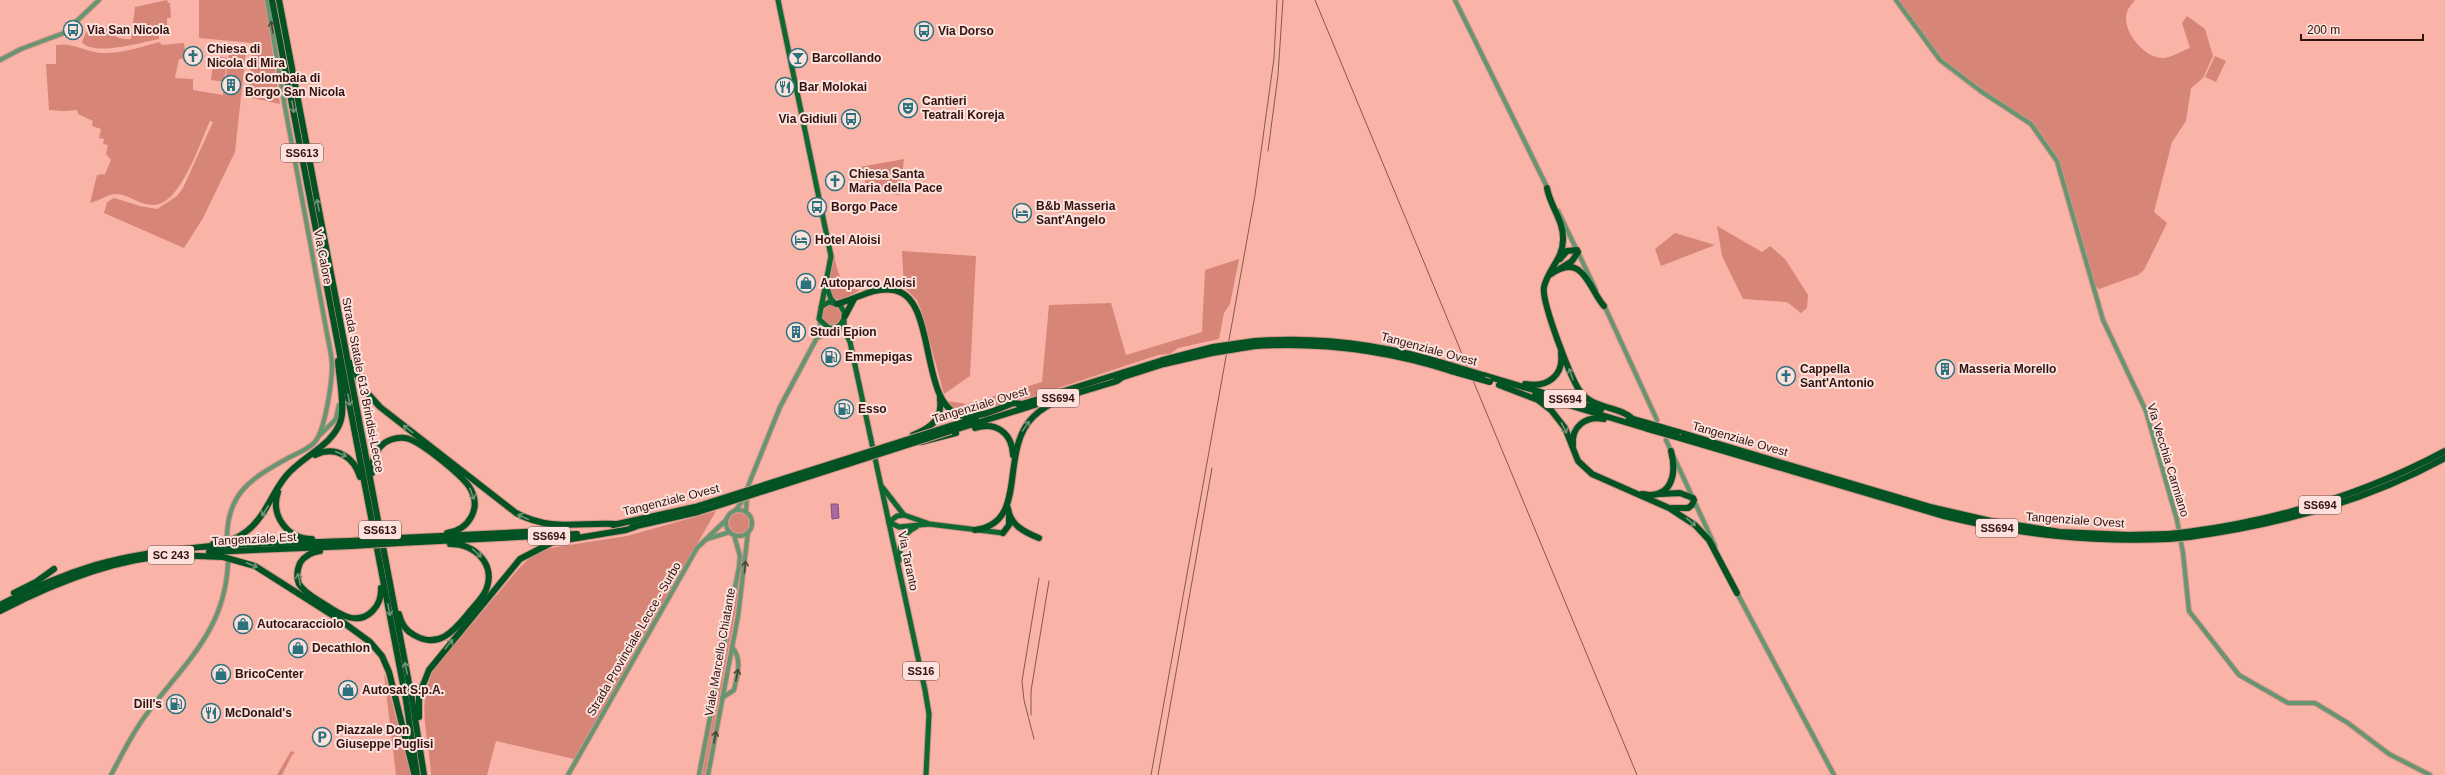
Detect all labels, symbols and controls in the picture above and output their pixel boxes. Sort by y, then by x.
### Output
scale bar [2301,16,2423,42]
bus stop icon: Via San Nicola [62,19,84,41]
bus stop icon: Via Dorso [913,20,935,42]
one-way arrow [268,21,276,34]
place label: Via San Nicola [87,23,170,37]
text: 200 m [2307,23,2340,37]
place label: Via Dorso [938,24,994,38]
place label: Chiesa di Nicola di Mira [207,42,285,70]
church icon: Chiesa di Nicola di Mira [182,45,204,67]
bar icon: Barcollando [787,47,809,69]
place label: Barcollando [812,51,881,65]
place label: Colombaia di Borgo San Nicola [245,71,345,99]
building icon: Colombaia di Borgo San Nicola [220,74,242,96]
restaurant icon: Bar Molokai [774,76,796,98]
place label: Bar Molokai [799,80,867,94]
place label: Cantieri Teatrali Koreja [922,94,1005,122]
theatre icon: Cantieri Teatrali Koreja [897,97,919,119]
one-way arrow [289,100,297,113]
bus stop icon: Via Gidiuli [840,108,862,130]
place label: Via Gidiuli [779,112,837,126]
road number: SS613 [281,144,323,162]
place label: Chiesa Santa Maria della Pace [849,167,943,195]
church icon: Chiesa Santa Maria della Pace [824,170,846,192]
bus stop icon: Borgo Pace [806,196,828,218]
one-way arrow [314,199,322,212]
place label: B&b Masseria Sant'Angelo [1036,199,1116,227]
place label: Borgo Pace [831,200,898,214]
hotel icon: B&b Masseria Sant'Angelo [1011,202,1033,224]
street label: Via Calore [311,228,335,286]
hotel icon: Hotel Aloisi [790,229,812,251]
place label: Hotel Aloisi [815,233,881,247]
shop icon: Autoparco Aloisi [795,272,817,294]
place label: Autoparco Aloisi [820,276,916,290]
street label: Strada Statale 613 Brindisi-Lecce [339,296,387,474]
building icon: Studi Epion [785,321,807,343]
place label: Studi Epion [810,325,877,339]
street label: Tangenziale Ovest [1380,329,1479,369]
fuel station icon: Emmepigas [820,346,842,368]
place label: Emmepigas [845,350,913,364]
building icon: Masseria Morello [1934,358,1956,380]
place label: Cappella Sant'Antonio [1800,362,1874,390]
place label: Masseria Morello [1959,362,2056,376]
church icon: Cappella Sant'Antonio [1775,365,1797,387]
one-way arrow [1567,367,1574,380]
street label: Tangenziale Ovest [931,384,1030,426]
road number: SS694 [1037,389,1079,407]
road number: SS694 [1544,390,1586,408]
one-way arrow [345,393,353,406]
fuel station icon: Esso [833,398,855,420]
place label: Esso [858,402,887,416]
street label: Via Vecchia Carmiano [2144,402,2192,519]
street label: Tangenziale Ovest [1691,419,1790,460]
one-way arrow [1022,421,1030,432]
one-way arrow [1561,421,1568,433]
one-way arrow [403,425,414,434]
one-way arrow [335,451,347,458]
street label: Tangenziale Ovest [621,481,721,519]
one-way arrow [469,487,477,499]
road number: SS694 [2299,496,2341,514]
one-way arrow [260,505,268,517]
street label: Tangenziale Ovest [2025,510,2125,530]
one-way arrow [517,512,529,520]
one-way arrow [1686,517,1697,526]
road number: SS694 [1976,519,2018,537]
road number: SS613 [359,521,401,539]
road number: SS694 [528,527,570,545]
street label: Tangenziale Est [211,530,297,548]
street label: Via Taranto [895,530,921,592]
road number: SC 243 [148,546,194,564]
one-way arrow [472,549,482,558]
street label: Strada Provinciale Lecce - Surbo [584,559,684,718]
one-way arrow [742,561,749,574]
one-way arrow [246,562,258,570]
one-way arrow [294,572,302,585]
street label: Viale Marcello Chiatante [702,587,738,717]
one-way arrow [385,603,393,616]
shop icon: Autocaracciolo [232,613,254,635]
place label: Autocaracciolo [257,617,344,631]
shop icon: Decathlon [287,637,309,659]
one-way arrow [444,639,453,650]
place label: Decathlon [312,641,370,655]
one-way arrow [402,661,410,674]
road number: SS16 [903,662,939,680]
shop icon: BricoCenter [210,663,232,685]
place label: BricoCenter [235,667,304,681]
one-way arrow [733,669,741,682]
shop icon: Autosat S.p.A. [337,679,359,701]
place label: Autosat S.p.A. [362,683,444,697]
fuel station icon: Dill's [165,693,187,715]
place label: Dill's [134,697,162,711]
restaurant icon: McDonald's [200,702,222,724]
place label: McDonald's [225,706,292,720]
place label: Piazzale Don Giuseppe Puglisi [336,723,433,751]
parking icon: Piazzale Don Giuseppe Puglisi [311,726,333,748]
one-way arrow [711,731,719,744]

